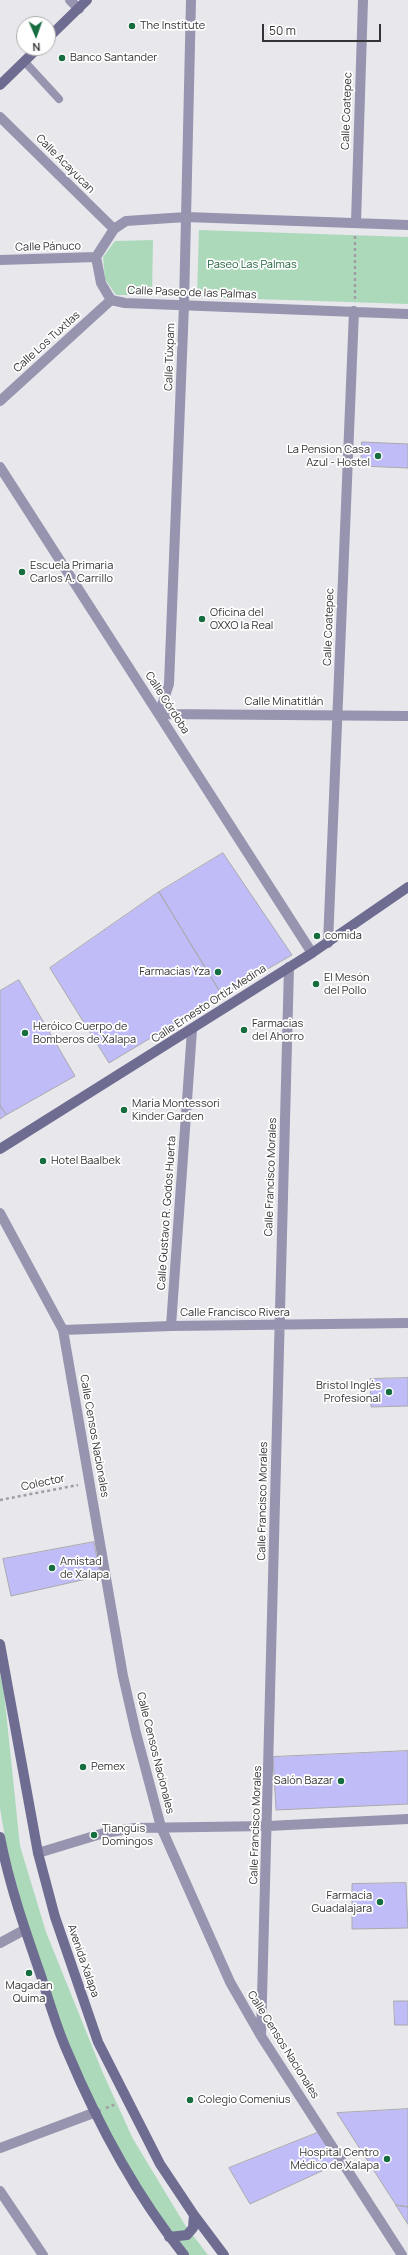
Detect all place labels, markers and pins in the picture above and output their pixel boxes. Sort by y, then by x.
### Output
place label: The Institute [140,19,205,33]
marker: The Institute [127,21,137,31]
place label: Banco Santander [70,51,157,65]
marker: Banco Santander [57,53,67,63]
place label: La Pension Casa Azul - Hostel [287,443,370,469]
marker: La Pension Casa Azul - Hostel [373,451,383,461]
place label: Escuela Primaria Carlos A. Carrillo [30,559,113,585]
marker: Escuela Primaria Carlos A. Carrillo [17,567,27,577]
place label: Oficina del OXXO la Real [210,606,273,632]
marker: Oficina del OXXO la Real [197,614,207,624]
place label: comida [325,929,362,943]
marker: comida [312,931,322,941]
place label: Farmacias Yza [139,965,210,979]
marker: Farmacias Yza [213,967,223,977]
place label: El Mesón del Pollo [324,971,370,997]
marker: El Mesón del Pollo [311,979,321,989]
place label: Farmacias del Ahorro [252,1017,304,1043]
place label: Heróico Cuerpo de Bomberos de Xalapa [33,1020,136,1046]
marker: Farmacias del Ahorro [239,1025,249,1035]
marker: Heróico Cuerpo de Bomberos de Xalapa [20,1028,30,1038]
place label: María Montessori Kinder Garden [132,1097,220,1123]
marker: María Montessori Kinder Garden [119,1105,129,1115]
place label: Hotel Baalbek [51,1154,120,1168]
marker: Hotel Baalbek [38,1156,48,1166]
place label: Bristol Inglés Profesional [316,1379,381,1405]
marker: Bristol Inglés Profesional [384,1387,394,1397]
place label: Amistad de Xalapa [60,1555,109,1581]
marker: Amistad de Xalapa [47,1563,57,1573]
place label: Pemex [91,1760,125,1774]
marker: Pemex [78,1762,88,1772]
place label: Salón Bazar [274,1774,333,1788]
marker: Salón Bazar [336,1776,346,1786]
place label: Tianguis Domingos [102,1822,153,1848]
marker: Tianguis Domingos [89,1830,99,1840]
place label: Farmacia Guadalajara [312,1889,372,1915]
marker: Farmacia Guadalajara [375,1897,385,1907]
marker: Magadan Quima [24,1968,34,1978]
place label: Magadan Quima [5,1979,53,2005]
place label: Colegio Comenius [198,2093,291,2107]
marker: Colegio Comenius [185,2095,195,2105]
place label: Hospital Centro Médico de Xalapa [290,2146,379,2172]
marker: Hospital Centro Médico de Xalapa [382,2154,392,2164]

